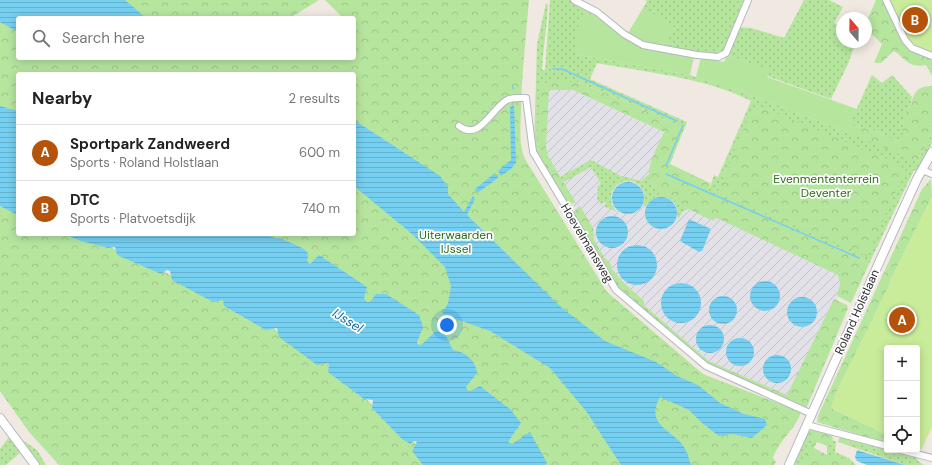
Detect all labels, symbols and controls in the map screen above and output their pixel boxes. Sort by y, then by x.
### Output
pin: B [902,5,928,35]
north arrow [836,12,872,48]
search box [16,16,356,60]
icon: search [30,27,52,49]
text: Search here [62,28,145,48]
text: Nearby [32,87,92,109]
text: 2 results [289,90,340,107]
text: Sportpark Zandweerd [70,134,230,154]
text: A [40,144,50,161]
text: 600 m [299,144,340,161]
text: Sports · Roland Holstlaan [70,154,219,171]
park label: Evenmententerrein Deventer [773,171,879,201]
text: DTC [70,190,100,210]
text: B [41,200,49,217]
text: 740 m [302,200,340,217]
street label: Hoevelmansweg [557,200,617,286]
text: Sports · Platvoetsdijk [70,210,196,227]
park label: Uiterwaarden IJssel [419,227,493,257]
street label: Roland Holstlaan [831,267,883,357]
water label: IJssel [329,305,367,337]
pin: A [889,305,915,335]
your location [437,315,457,335]
map controls [884,345,920,453]
button: + [884,345,920,381]
button: − [884,381,920,417]
button: locate [884,417,920,453]

